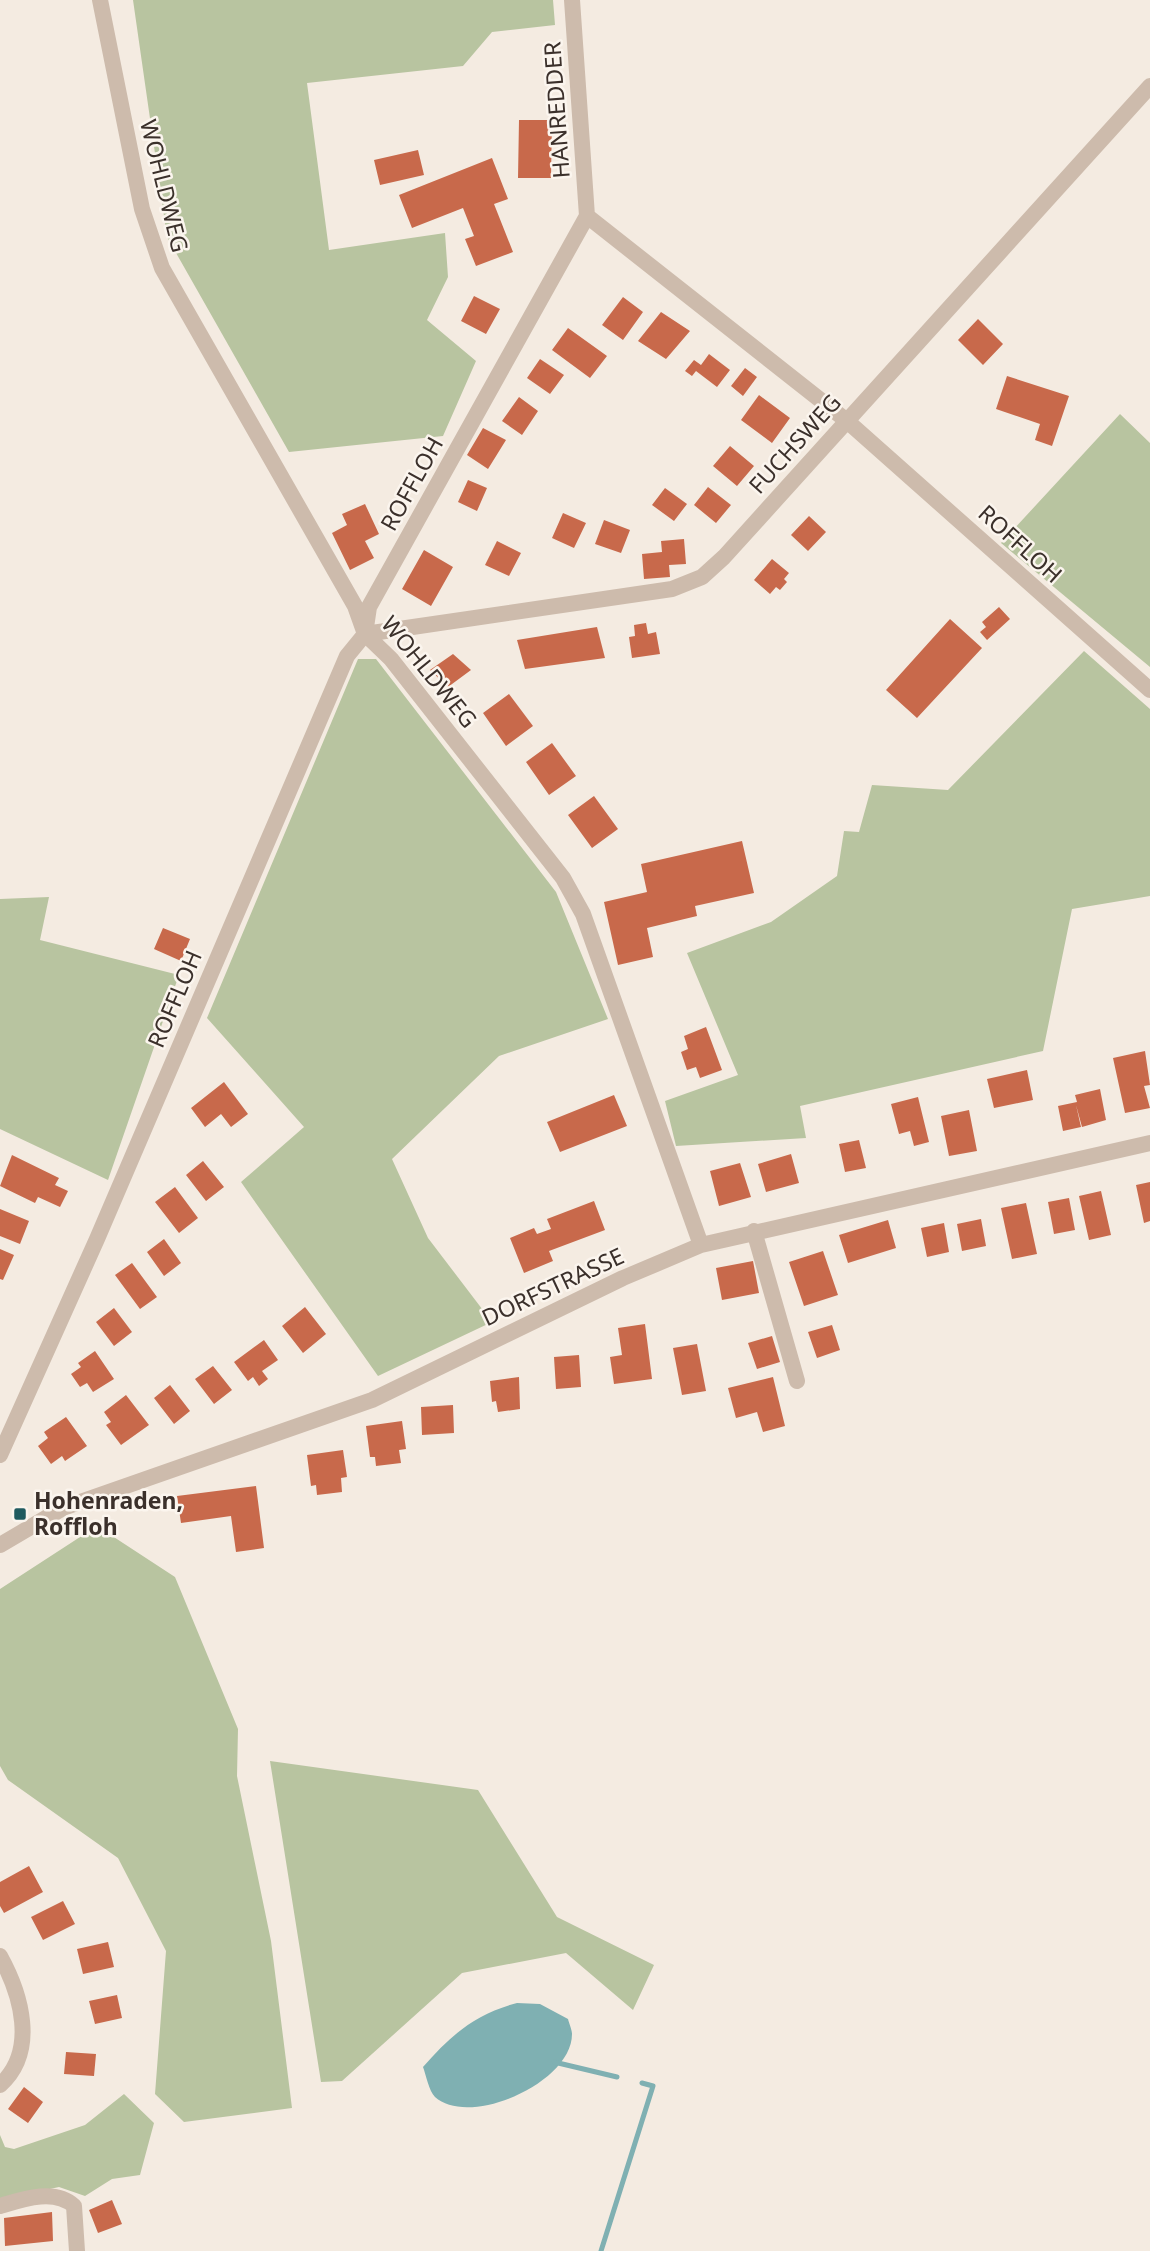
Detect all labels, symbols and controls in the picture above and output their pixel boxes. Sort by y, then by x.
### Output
street label: HANREDDER [535,41,577,180]
street label: WOHLDWEG [133,116,197,255]
street label: FUCHSWEG [741,387,848,500]
street label: ROFFLOH [372,431,450,536]
street label: ROFFLOH [972,497,1070,590]
street label: WOHLDWEG [375,609,485,734]
street label: ROFFLOH [139,945,209,1052]
street label: DORFSTRASSE [476,1239,629,1333]
place label: Hohenraden, Roffloh [34,1484,183,1542]
marker: Hohenraden, Roffloh [12,1506,28,1522]

